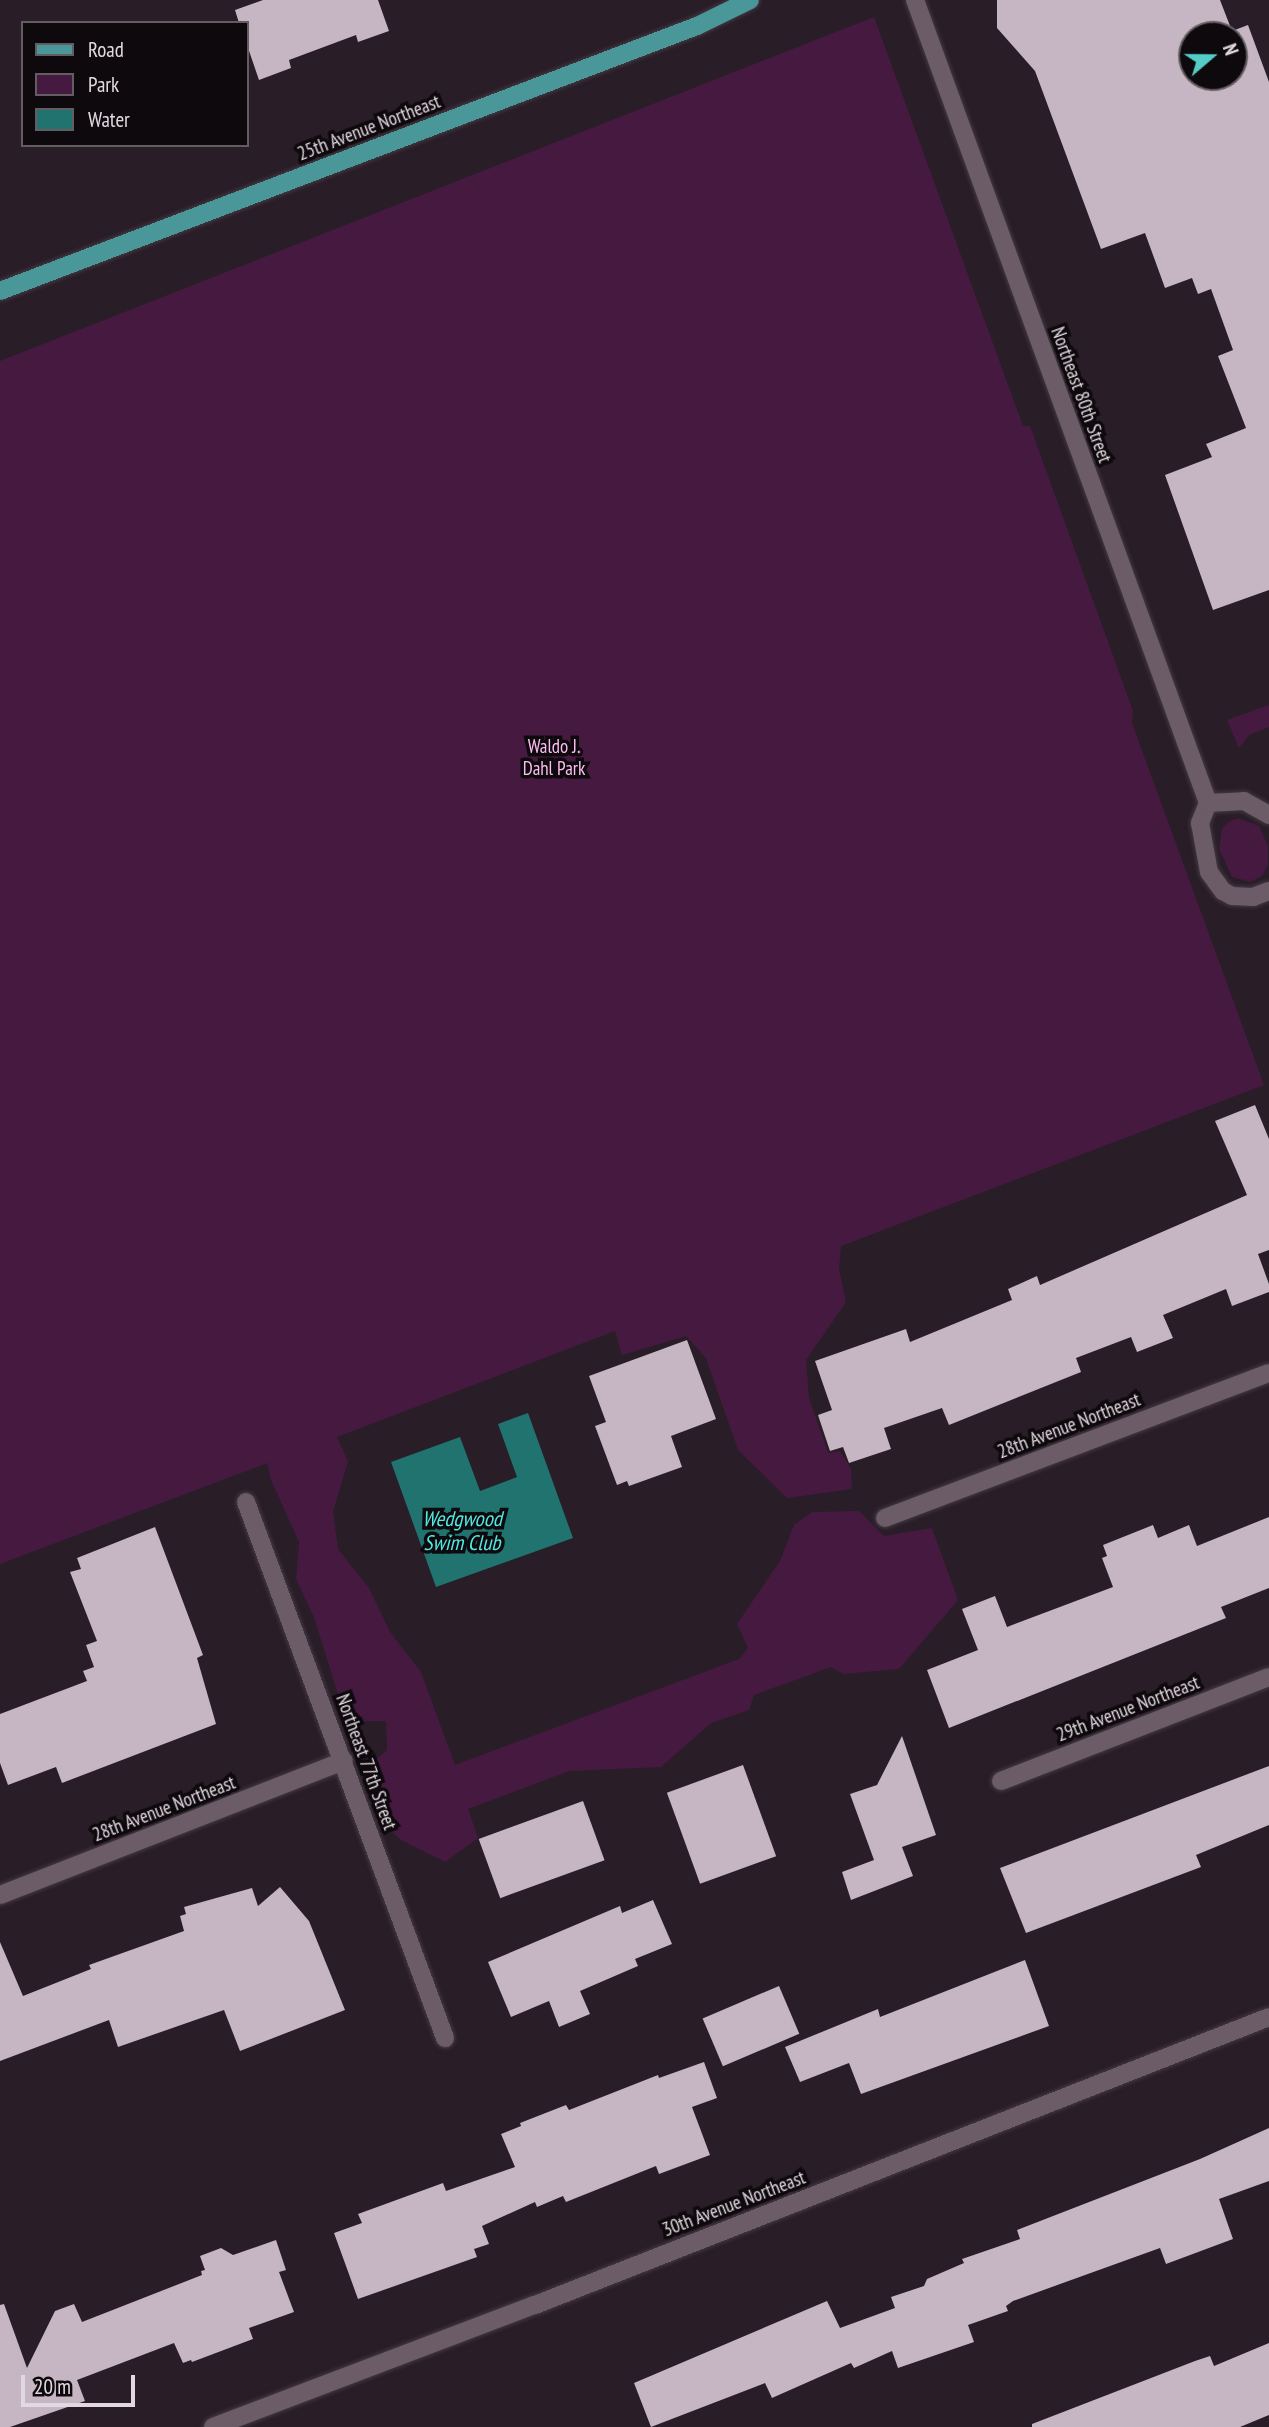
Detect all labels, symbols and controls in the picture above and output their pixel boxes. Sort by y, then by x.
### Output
legend [21,21,248,147]
north arrow [1178,21,1248,91]
text: Road [88,36,124,63]
text: N [1218,41,1244,58]
text: Park [88,71,119,98]
street label: 25th Avenue Northeast [294,90,444,166]
text: Water [88,106,130,133]
street label: Northeast 80th Street [1046,324,1116,466]
park label: Waldo J. Dahl Park [523,736,585,780]
street label: 28th Avenue Northeast [994,1388,1144,1464]
water label: Wedgwood Swim Club [422,1506,502,1556]
street label: 29th Avenue Northeast [1053,1671,1203,1747]
street label: Northeast 77th Street [331,1691,401,1833]
street label: 28th Avenue Northeast [89,1771,239,1847]
street label: 30th Avenue Northeast [659,2166,809,2242]
scale bar [24,2360,138,2404]
text: 20 m [34,2373,71,2400]

